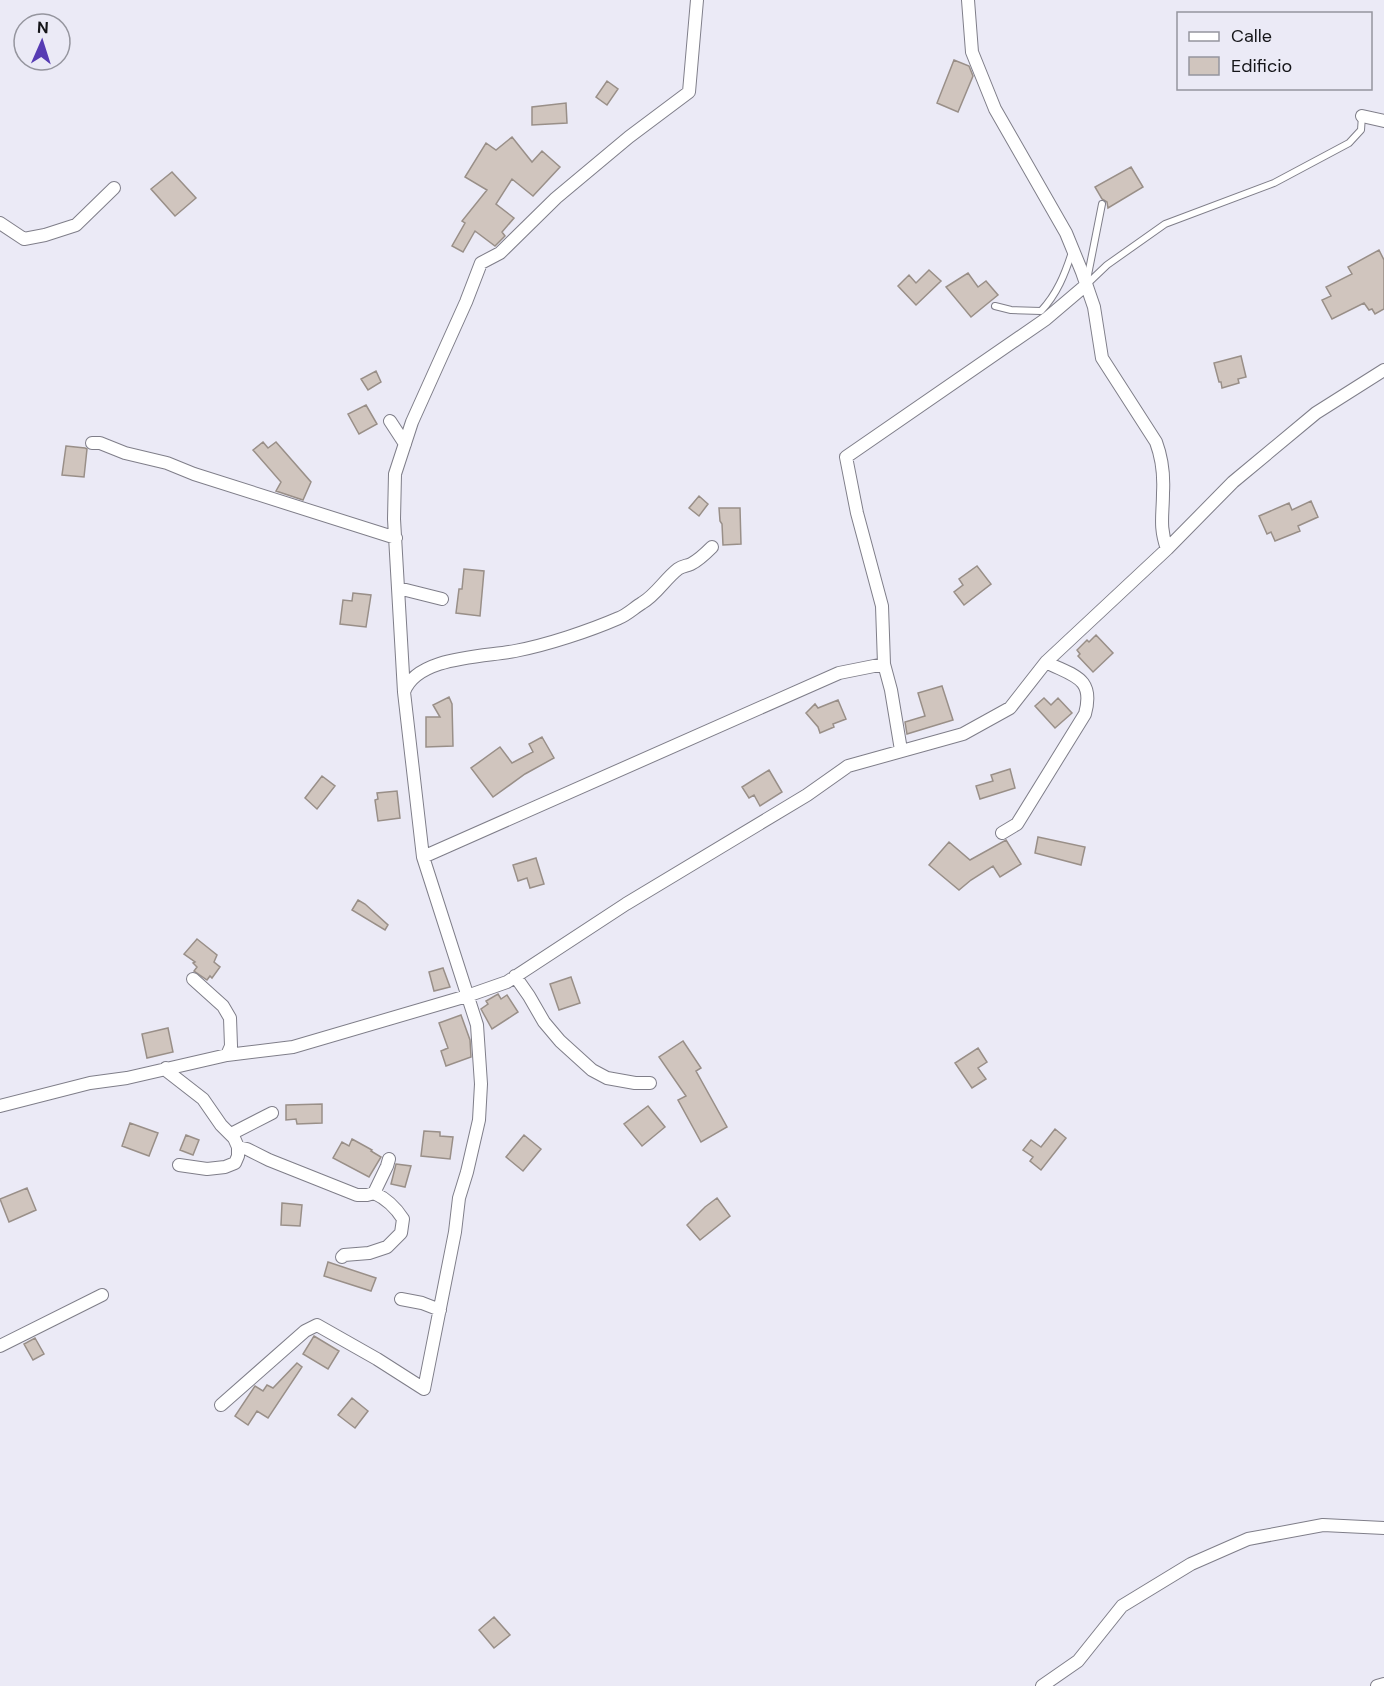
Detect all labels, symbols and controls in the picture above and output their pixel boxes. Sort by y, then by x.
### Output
north arrow [12,12,72,72]
legend [1177,12,1372,90]
text: N [36,17,49,38]
text: Calle [1231,24,1272,48]
text: Edificio [1231,54,1292,78]

